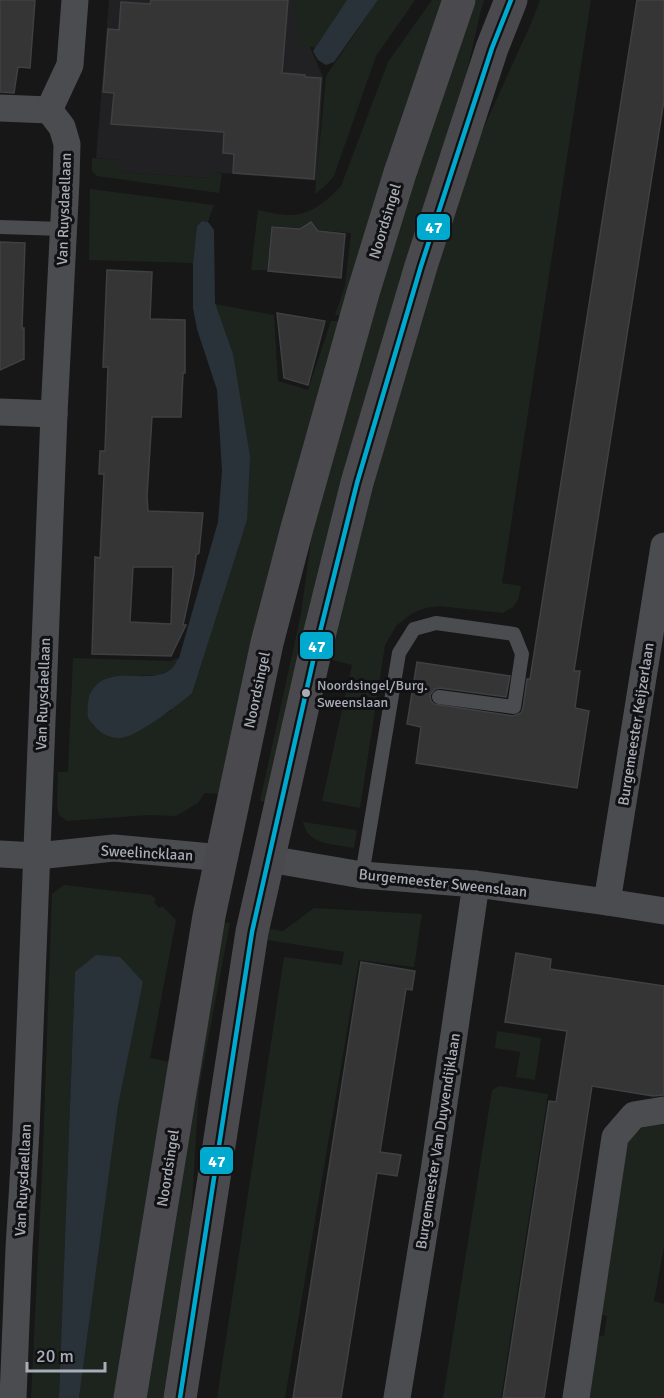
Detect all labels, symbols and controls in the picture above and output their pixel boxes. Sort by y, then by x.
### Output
street label: Van Ruysdaellaan [53,152,75,266]
street label: Noordsingel [365,181,405,261]
line badge: 47 [416,213,451,241]
text: 47 [425,218,443,238]
line badge: 47 [299,631,334,660]
street label: Van Ruysdaellaan [32,637,54,751]
text: 47 [308,637,326,657]
street label: Burgemeester Keijzerlaan [614,641,658,807]
street label: Noordsingel [240,650,274,730]
place label: Noordsingel/Burg. Sweenslaan [317,677,428,711]
marker: Noordsingel/Burg. Sweenslaan [300,687,312,699]
street label: Sweelincklaan [100,842,194,864]
street label: Burgemeester Sweenslaan [358,865,528,901]
street label: Burgemeester Van Duyvendijklaan [412,1032,464,1250]
street label: Van Ruysdaellaan [11,1123,35,1237]
street label: Noordsingel [153,1128,183,1208]
line badge: 47 [199,1146,234,1175]
text: 47 [208,1152,226,1172]
scale bar [27,1335,105,1373]
text: 20 m [36,1345,74,1367]

